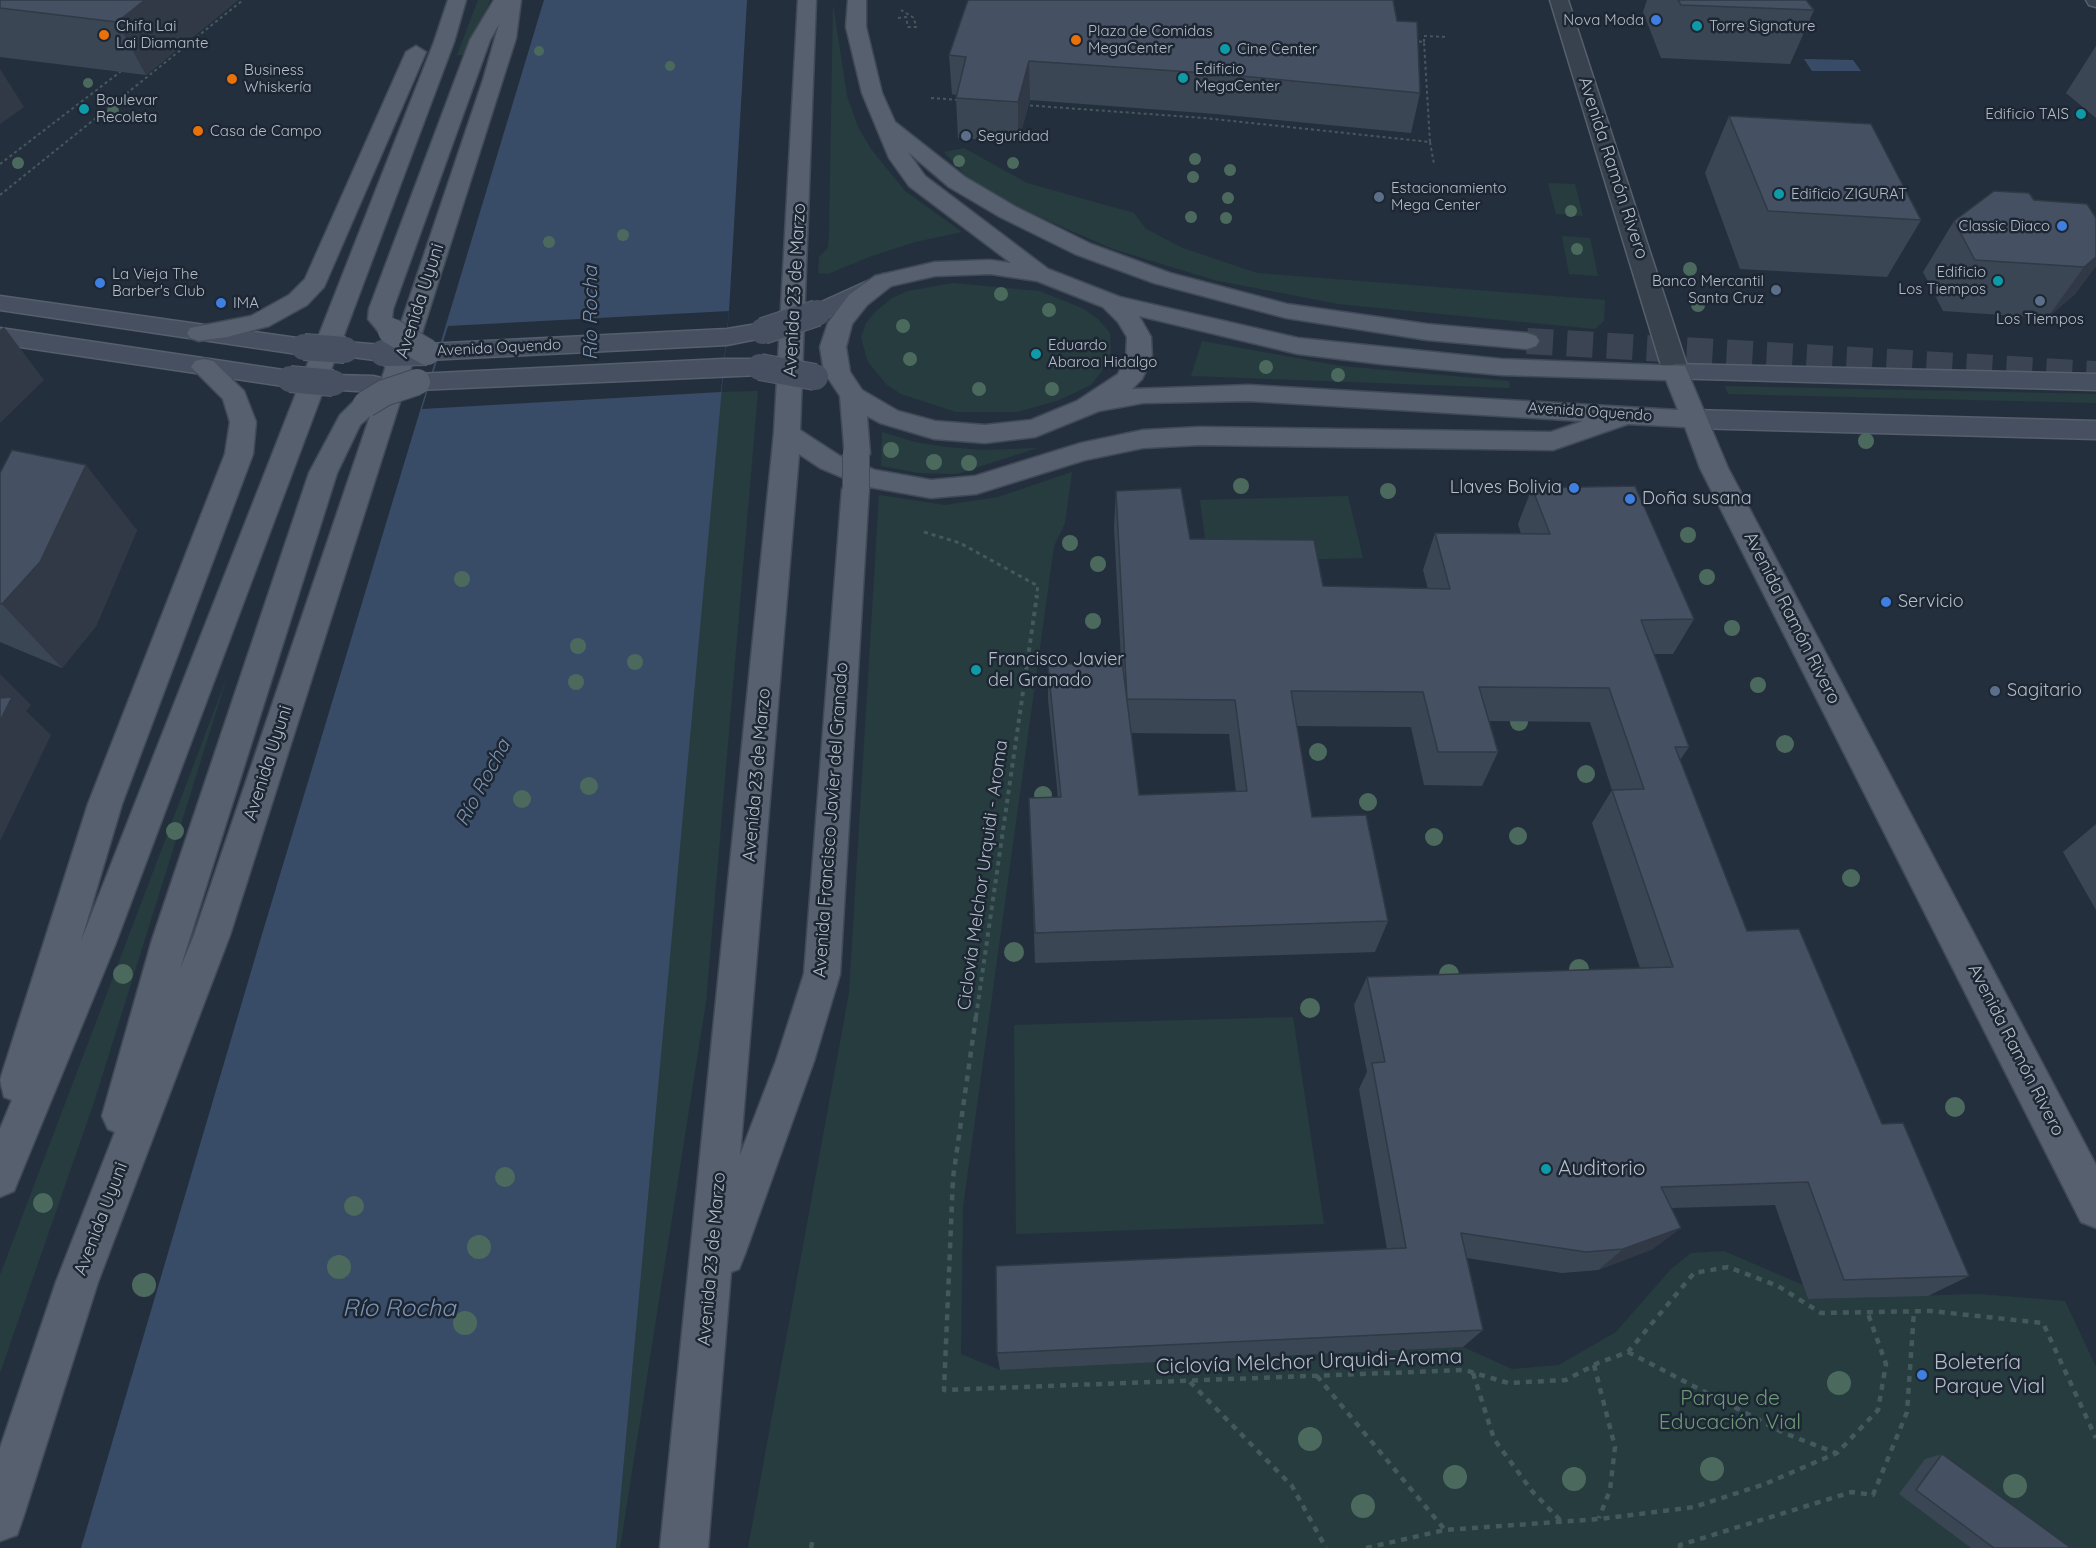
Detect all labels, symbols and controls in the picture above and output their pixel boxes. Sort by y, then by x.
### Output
place label: Nova Moda [1563,11,1644,29]
marker: Nova Moda [1649,13,1663,27]
place label: Chifa Lai Lai Diamante [116,17,208,52]
place label: Torre Signature [1709,17,1815,35]
marker: Torre Signature [1690,19,1704,33]
place label: Plaza de Comidas MegaCenter [1088,22,1212,57]
marker: Chifa Lai Lai Diamante [97,28,111,42]
marker: Plaza de Comidas MegaCenter [1069,33,1083,47]
place label: Cine Center [1237,40,1317,58]
marker: Cine Center [1218,42,1232,56]
place label: Edificio MegaCenter [1195,60,1280,95]
place label: Business Whiskería [244,61,311,96]
marker: Edificio MegaCenter [1176,71,1190,85]
marker: Business Whiskería [225,72,239,86]
street label: Avenida Ramón Rivero [1573,74,1653,262]
place label: Boulevar Recoleta [96,91,158,126]
marker: Boulevar Recoleta [77,102,91,116]
place label: Edificio TAIS [1985,105,2069,123]
marker: Edificio TAIS [2074,107,2088,121]
place label: Casa de Campo [210,122,322,140]
marker: Casa de Campo [191,124,205,138]
place label: Seguridad [978,127,1049,145]
marker: Seguridad [959,129,973,143]
place label: Estacionamiento Mega Center [1391,179,1507,214]
place label: Edificio ZIGURAT [1791,185,1907,203]
marker: Edificio ZIGURAT [1772,187,1786,201]
marker: Estacionamiento Mega Center [1372,190,1386,204]
street label: Avenida 23 de Marzo [780,203,810,377]
place label: Classic Diaco [1959,217,2050,235]
marker: Classic Diaco [2055,219,2069,233]
street label: Avenida Uyuni [391,241,449,361]
place label: Edificio Los Tiempos [1898,263,1986,298]
place label: La Vieja The Barber's Club [112,265,205,300]
water label: Río Rocha [579,266,603,360]
place label: Banco Mercantil Santa Cruz [1652,272,1764,307]
marker: Edificio Los Tiempos [1991,274,2005,288]
marker: La Vieja The Barber's Club [93,276,107,290]
marker: Banco Mercantil Santa Cruz [1769,283,1783,297]
place label: IMA [233,294,259,312]
marker: Los Tiempos [2033,294,2047,308]
marker: IMA [214,296,228,310]
place label: Los Tiempos [1996,310,2084,328]
street label: Avenida Oquendo [436,336,562,360]
place label: Eduardo Abaroa Hidalgo [1048,336,1157,371]
marker: Eduardo Abaroa Hidalgo [1029,347,1043,361]
street label: Avenida Oquendo [1527,399,1653,425]
place label: Llaves Bolivia [1450,477,1562,499]
marker: Llaves Bolivia [1567,481,1581,495]
place label: Doña susana [1642,488,1752,510]
marker: Doña susana [1623,492,1637,506]
street label: Avenida Ramón Rivero [1739,528,1845,708]
place label: Servicio [1898,591,1964,613]
marker: Servicio [1879,595,1893,609]
place label: Francisco Javier del Granado [988,649,1124,692]
street label: Avenida Francisco Javier del Granado [809,662,853,978]
marker: Francisco Javier del Granado [969,663,983,677]
place label: Sagitario [2007,680,2082,702]
marker: Sagitario [1988,684,2002,698]
street label: Avenida 23 de Marzo [739,687,775,863]
street label: Avenida Uyuni [239,703,297,823]
water label: Río Rocha [450,736,516,830]
street label: Ciclovía Melchor Urquidi - Aroma [953,739,1013,1011]
street label: Avenida Ramón Rivero [1963,960,2069,1140]
place label: Auditorio [1558,1156,1646,1182]
street label: Avenida Uyuni [70,1159,132,1279]
marker: Auditorio [1539,1162,1553,1176]
street label: Avenida 23 de Marzo [694,1171,730,1347]
water label: Río Rocha [342,1295,456,1323]
street label: Ciclovía Melchor Urquidi-Aroma [1155,1344,1463,1380]
place label: Boletería Parque Vial [1934,1350,2045,1400]
marker: Boletería Parque Vial [1915,1368,1929,1382]
park label: Parque de Educación Vial [1659,1386,1801,1436]

